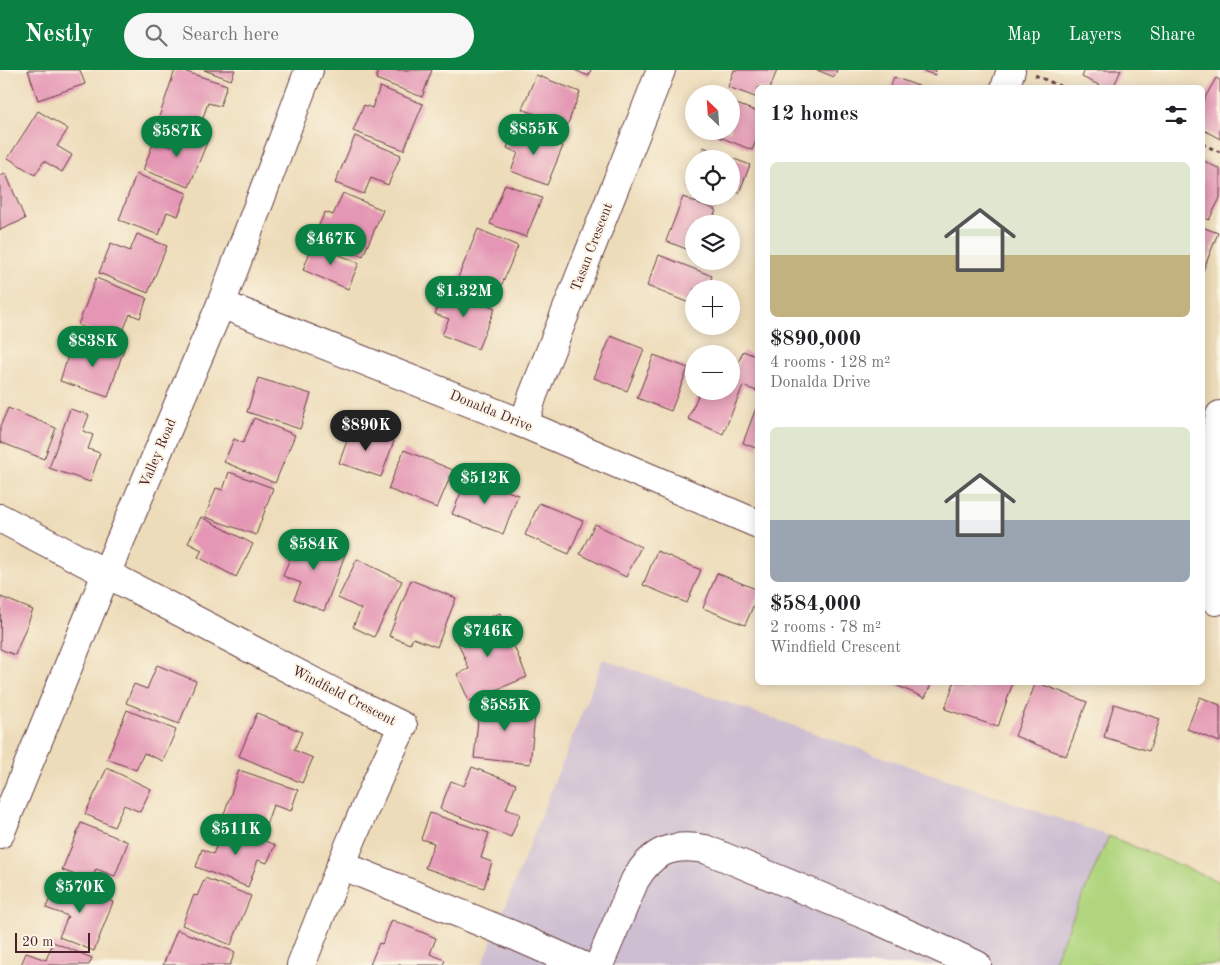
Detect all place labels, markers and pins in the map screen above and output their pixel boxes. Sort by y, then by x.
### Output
pin: $855K [499,114,569,156]
pin: $587K [142,116,212,158]
pin: $467K [296,224,366,266]
pin: $1.32M [423,276,505,318]
pin: $838K [58,326,128,368]
pin: $890K [331,410,401,452]
pin: $512K [450,462,520,505]
pin: $584K [279,528,349,571]
pin: $746K [453,616,523,658]
pin: $585K [470,690,540,732]
pin: $511K [201,814,271,856]
pin: $570K [45,872,115,914]

